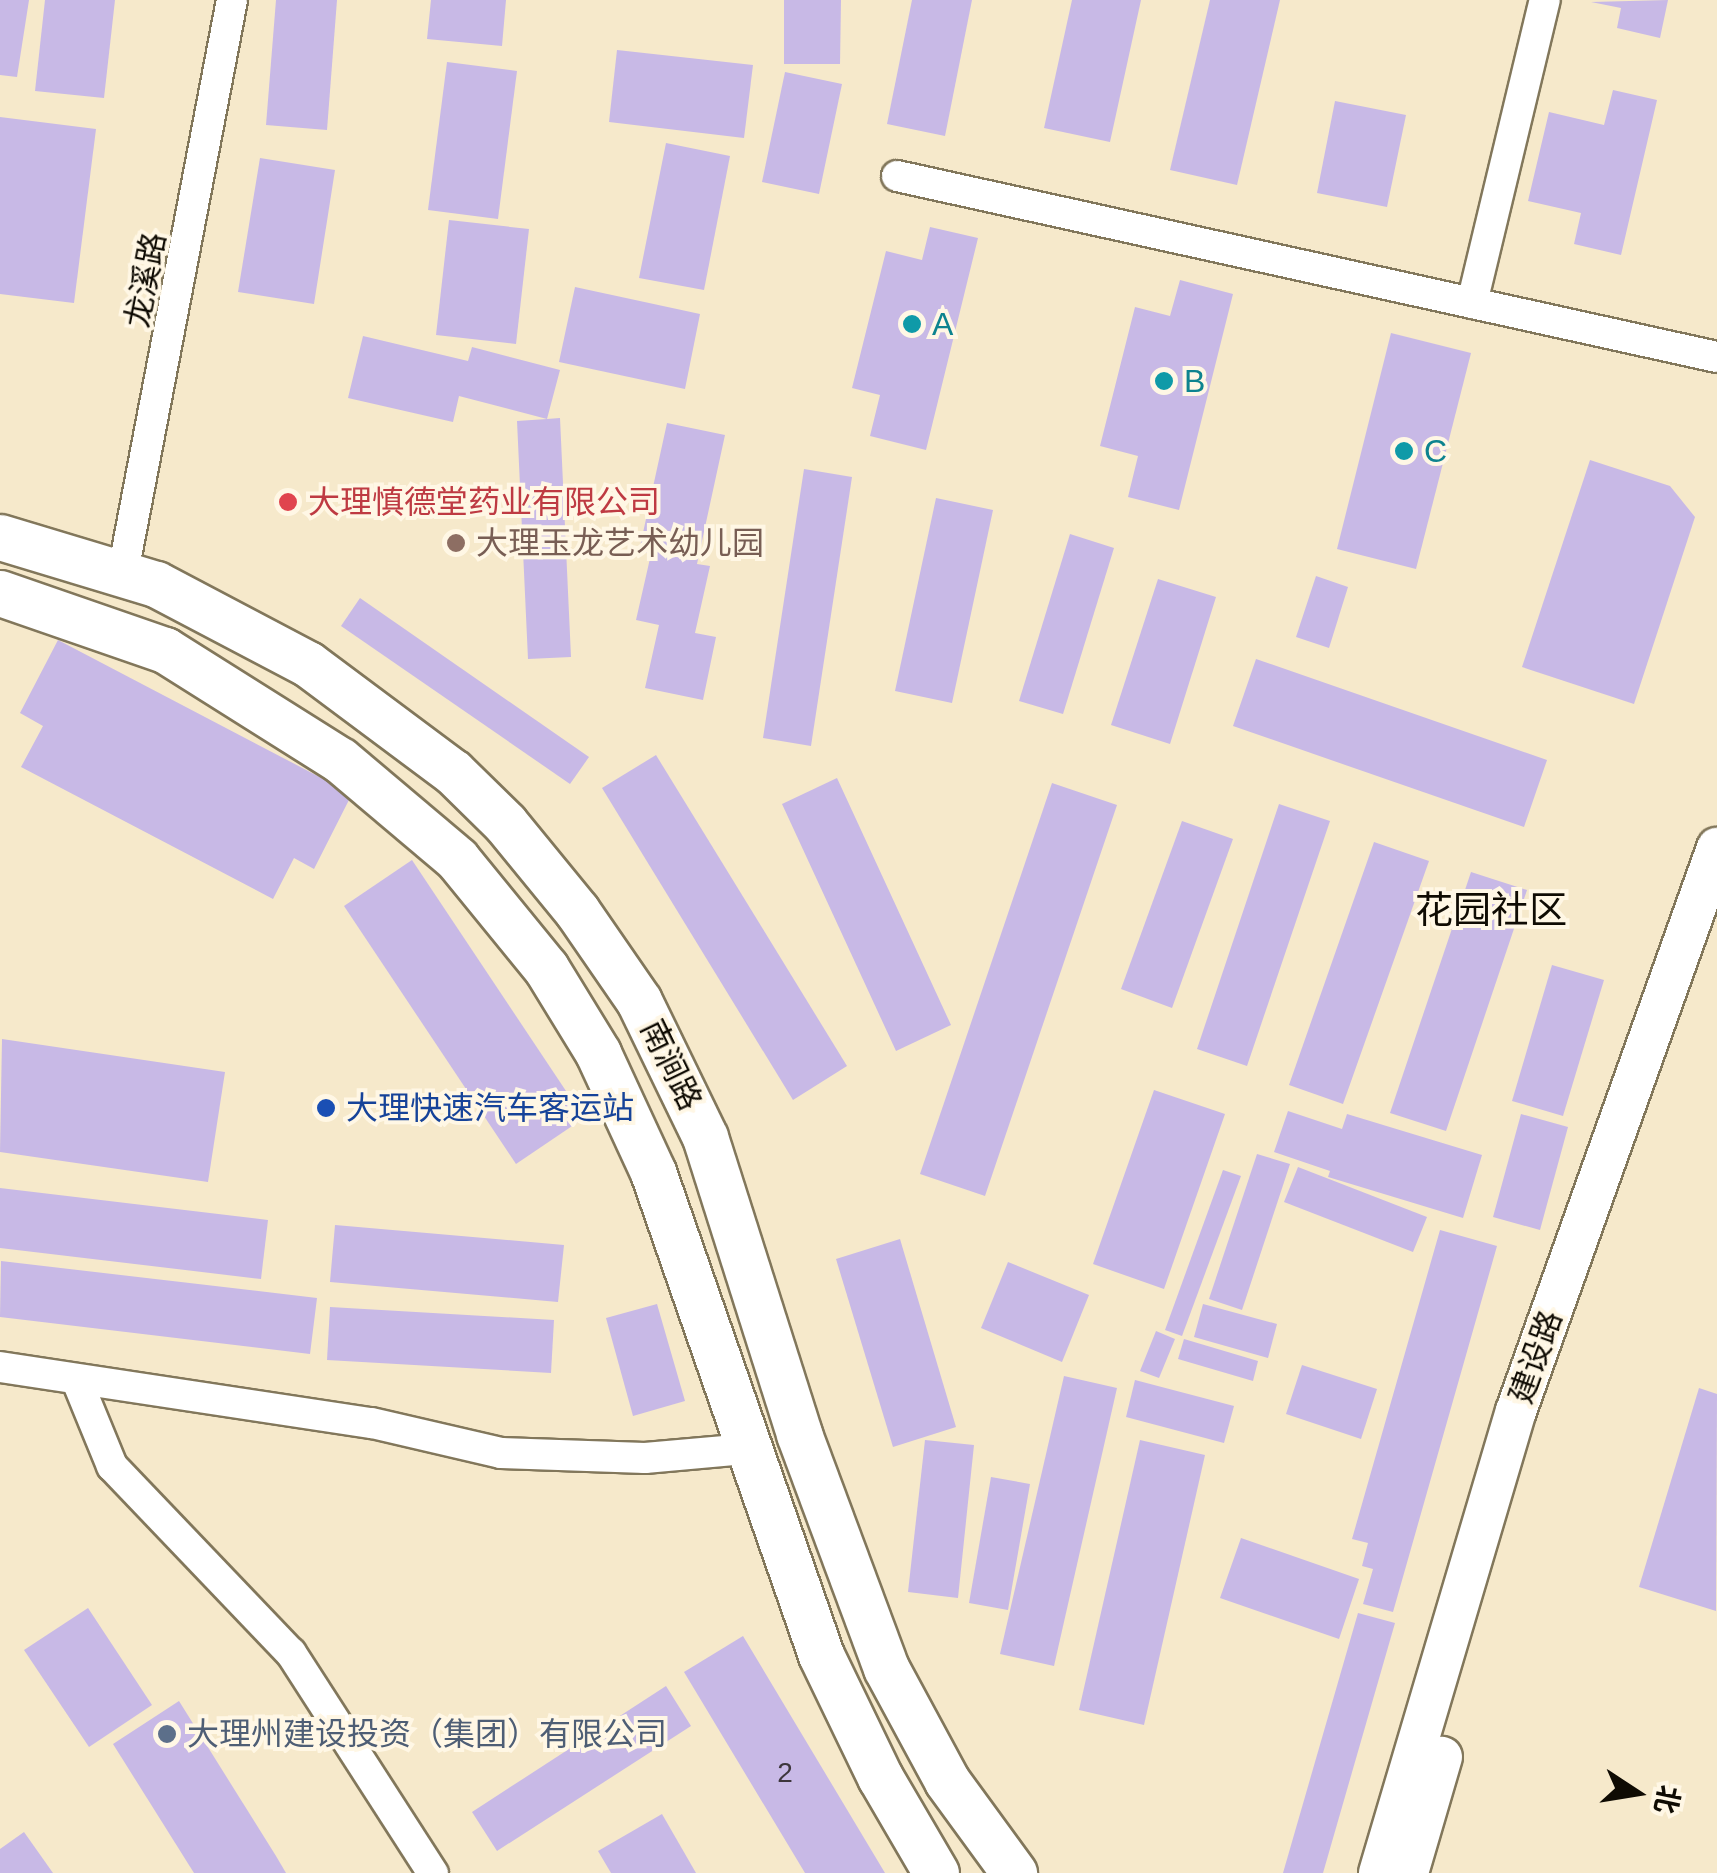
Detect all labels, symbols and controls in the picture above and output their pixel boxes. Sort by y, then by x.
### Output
street label: 龙溪路 [118,229,174,331]
place label: A [932,305,953,343]
marker: A [901,313,923,335]
place label: B [1184,362,1205,400]
marker: B [1153,370,1175,392]
place label: C [1424,432,1447,470]
marker: C [1393,440,1415,462]
place label: 大理慎德堂药业有限公司 [308,483,660,521]
marker: 大理慎德堂药业有限公司 [277,491,299,513]
place label: 大理玉龙艺术幼儿园 [476,524,764,562]
marker: 大理玉龙艺术幼儿园 [445,532,467,554]
district label: 花园社区 [1415,888,1567,934]
street label: 南涧路 [633,1013,709,1117]
place label: 大理快速汽车客运站 [346,1089,634,1127]
marker: 大理快速汽车客运站 [315,1097,337,1119]
street label: 建设路 [1502,1305,1570,1409]
place label: 大理州建设投资（集团）有限公司 [187,1715,667,1753]
marker: 大理州建设投资（集团）有限公司 [156,1723,178,1745]
north arrow [1587,1743,1687,1843]
house number: 2 [777,1756,793,1790]
text: 北 [1649,1782,1685,1816]

